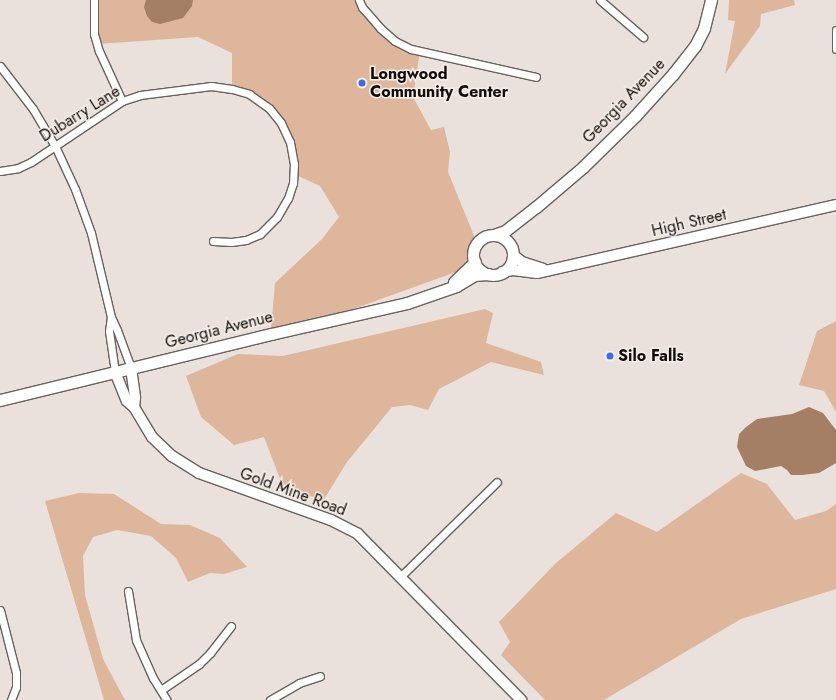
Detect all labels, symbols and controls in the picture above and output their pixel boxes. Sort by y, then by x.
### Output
street label: Georgia Avenue [579,55,669,147]
place label: Longwood Community Center [370,64,508,102]
marker: Longwood Community Center [357,78,367,88]
street label: Dubarry Lane [36,82,124,146]
street label: High Street [650,205,728,241]
street label: Georgia Avenue [163,307,275,353]
place label: Silo Falls [618,346,684,366]
marker: Silo Falls [605,351,615,361]
street label: Gold Mine Road [237,464,349,520]

